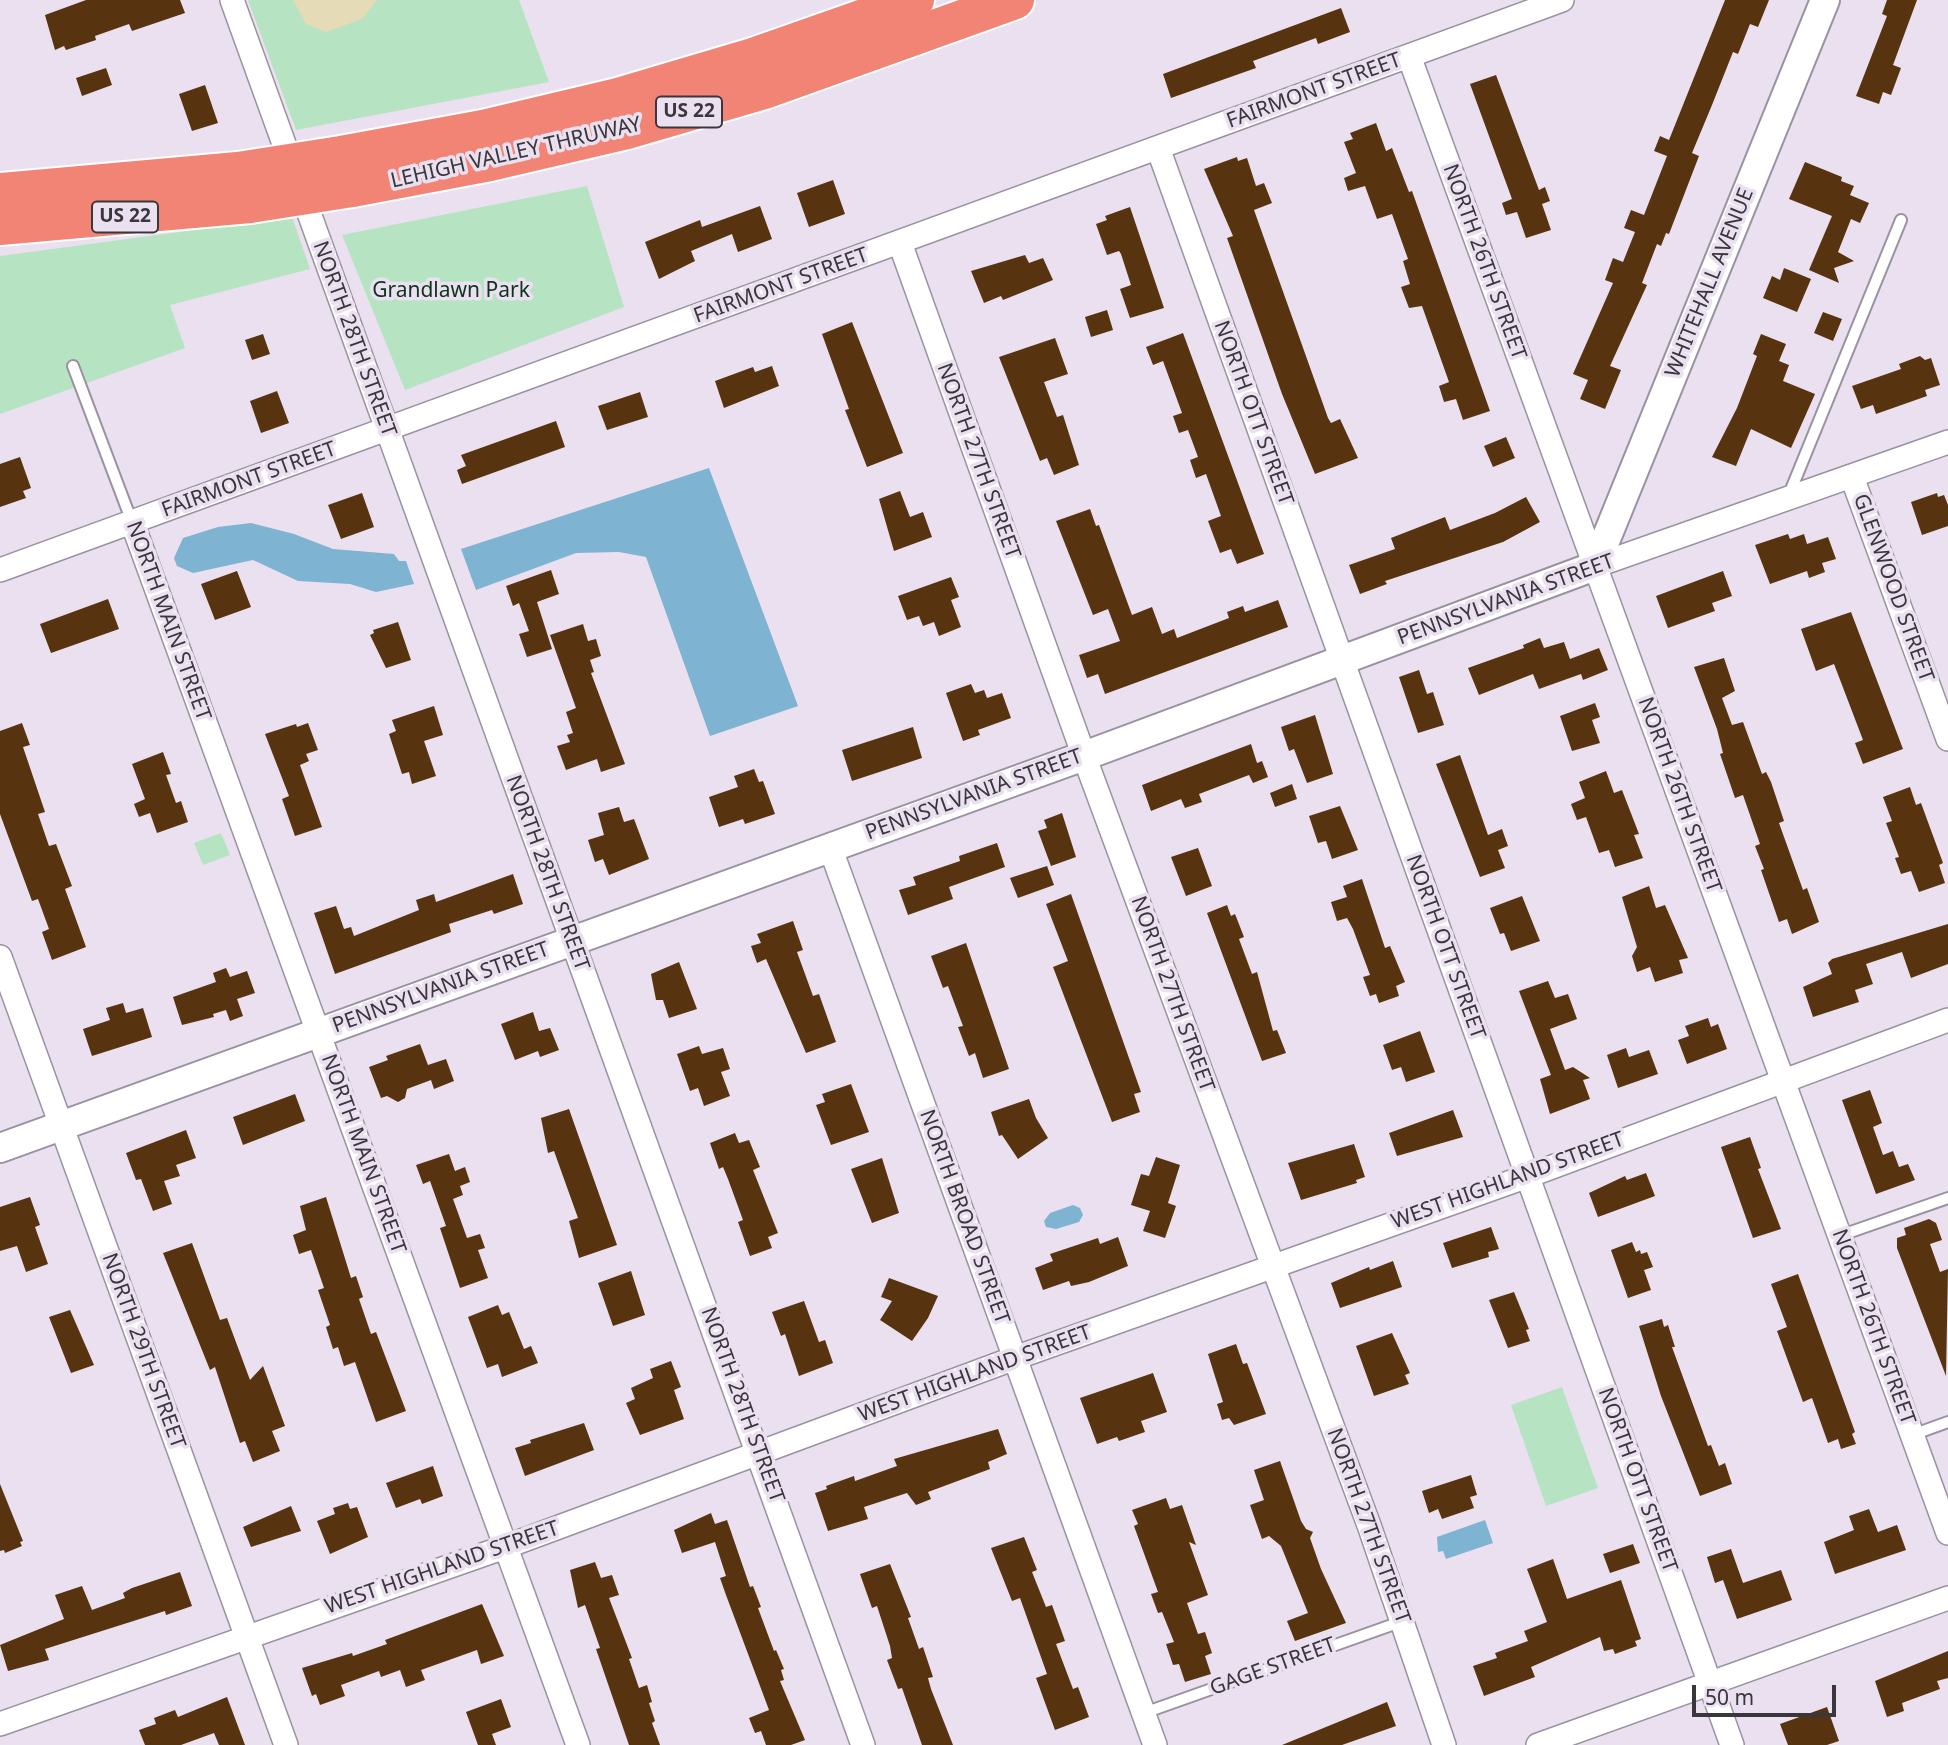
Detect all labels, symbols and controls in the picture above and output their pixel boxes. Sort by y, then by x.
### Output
street label: FAIRMONT STREET [1223,48,1405,134]
road number: US 22 [656,96,722,128]
street label: LEHIGH VALLEY THRUWAY [388,112,644,194]
street label: NORTH 26TH STREET [1437,161,1531,363]
street label: WHITEHALL AVENUE [1661,185,1759,381]
road number: US 22 [92,202,158,232]
street label: NORTH 28TH STREET [307,238,401,440]
street label: FAIRMONT STREET [690,243,872,329]
park label: Grandlawn Park [372,278,530,304]
street label: NORTH OTT STREET [1208,317,1298,509]
street label: NORTH 27TH STREET [931,360,1025,562]
street label: FAIRMONT STREET [158,437,340,523]
street label: GLENWOOD STREET [1847,491,1939,685]
street label: NORTH MAIN STREET [120,518,216,724]
street label: PENNSYLVANIA STREET [1394,549,1618,651]
street label: NORTH 26TH STREET [1632,694,1726,896]
street label: PENNSYLVANIA STREET [862,744,1086,846]
street label: NORTH 28TH STREET [500,772,594,974]
street label: NORTH OTT STREET [1400,851,1490,1043]
street label: NORTH 27TH STREET [1125,893,1219,1095]
street label: PENNSYLVANIA STREET [329,937,553,1039]
street label: NORTH MAIN STREET [315,1051,411,1257]
street label: NORTH BROAD STREET [913,1106,1015,1328]
street label: WEST HIGHLAND STREET [1388,1127,1628,1235]
street label: NORTH 26TH STREET [1826,1226,1920,1428]
street label: NORTH 29TH STREET [96,1250,190,1452]
street label: NORTH 28TH STREET [695,1304,789,1506]
street label: WEST HIGHLAND STREET [855,1320,1095,1428]
street label: NORTH OTT STREET [1592,1384,1682,1576]
street label: NORTH 27TH STREET [1321,1425,1415,1627]
street label: WEST HIGHLAND STREET [322,1516,562,1620]
street label: GAGE STREET [1207,1633,1339,1701]
scale bar [1696,1672,1840,1716]
text: 50 m [1705,1683,1754,1711]

